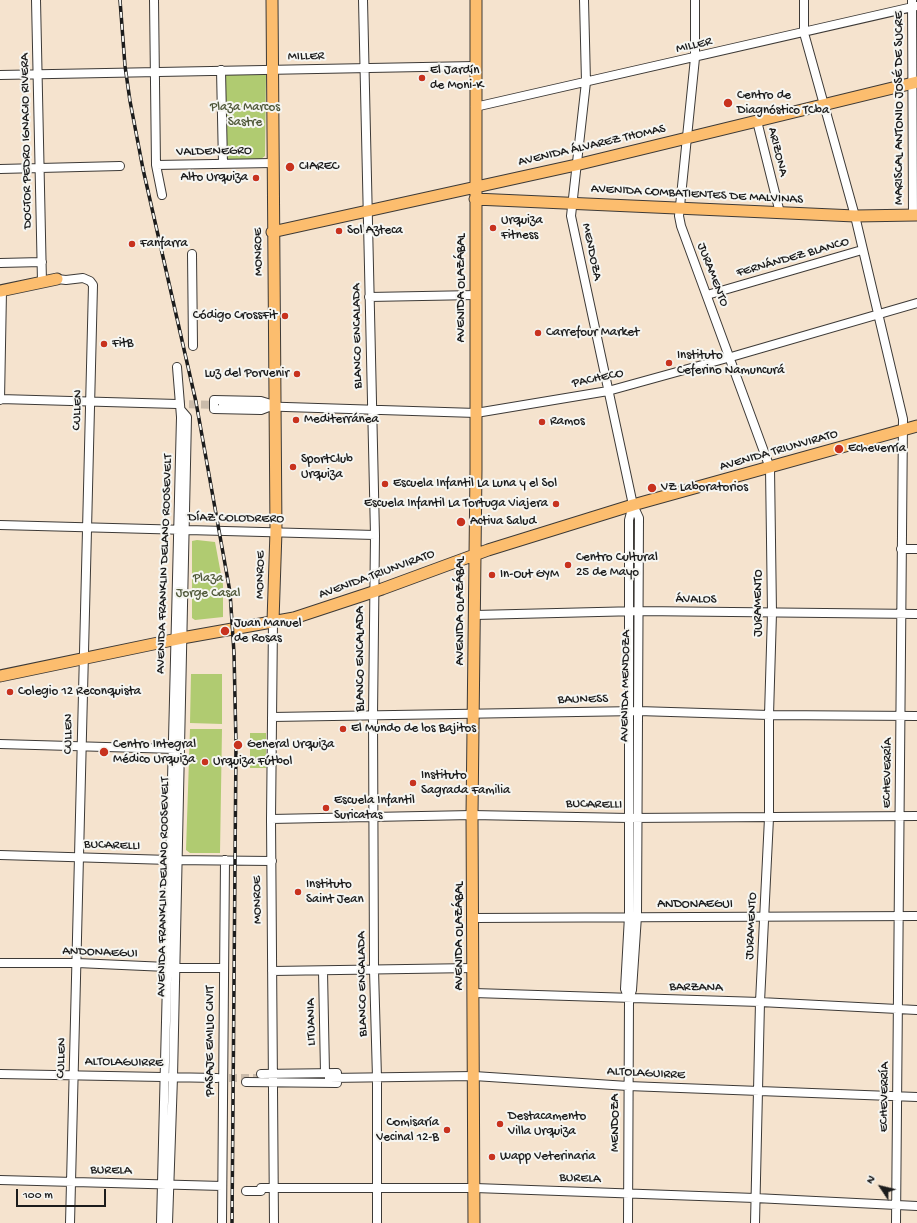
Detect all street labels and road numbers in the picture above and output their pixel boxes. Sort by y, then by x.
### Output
street label: MARISCAL ANTONIO JOSÉ DE SUCRE [892,11,908,205]
street label: MILLER [674,34,714,58]
street label: MILLER [288,49,324,65]
street label: DOCTOR PEDRO IGNACIO RIVERA [18,53,36,229]
street label: AVENIDA ÁLVAREZ THOMAS [517,121,667,171]
street label: ARIZONA [763,126,791,178]
street label: VALDENEGRO [176,144,252,160]
street label: AVENIDA COMBATIENTES DE MALVINAS [590,182,804,208]
street label: MENDOZA [577,222,605,282]
street label: MONROE [251,228,267,276]
street label: AVENIDA OLAZÁBAL [454,233,470,343]
street label: FERNÁNDEZ BLANCO [735,234,851,282]
street label: JURAMENTO [693,241,731,309]
street label: BLANCO ENCALADA [349,283,367,389]
street label: PACHECO [571,366,625,392]
street label: CULLEN [69,389,87,431]
street label: AVENIDA TRIUNVIRATO [718,427,840,475]
street label: AVENIDA FRANKLIN DELANO ROOSEVELT [153,454,177,674]
street label: DÍAZ COLODRERO [188,510,284,528]
street label: AVENIDA TRIUNVIRATO [317,547,437,603]
street label: MONROE [253,551,269,599]
street label: AVENIDA OLAZÁBAL [453,556,469,666]
street label: JURAMENTO [751,569,767,637]
street label: ÁVALOS [675,592,717,608]
street label: BLANCO ENCALADA [353,606,369,712]
street label: AVENIDA MENDOZA [617,630,635,742]
street label: BAUNESS [558,692,608,708]
street label: CULLEN [61,714,77,754]
street label: ECHEVERRÍA [880,738,896,808]
street label: AVENIDA FRANKLIN DELANO ROOSEVELT [154,777,174,997]
street label: BUCARELLI [566,797,622,813]
street label: BUCARELLI [84,837,140,855]
street label: MONROE [250,876,266,924]
street label: AVENIDA OLAZÁBAL [452,881,468,991]
street label: JURAMENTO [742,892,762,960]
street label: ANDONAEGUI [657,897,733,913]
street label: BLANCO ENCALADA [354,931,372,1037]
street label: ANDONAEGUI [62,944,138,962]
street label: BARZANA [669,980,723,996]
street label: PASAJE EMILIO CIVIT [203,985,219,1097]
street label: LITUANIA [304,998,320,1046]
street label: CULLEN [53,1037,71,1079]
street label: ALTOLAGUIRRE [85,1055,163,1071]
street label: ECHEVERRÍA [877,1062,893,1132]
street label: ALTOLAGUIRRE [607,1064,685,1084]
street label: MENDOZA [608,1094,624,1152]
street label: BURELA [90,1163,132,1179]
street label: BURELA [559,1170,601,1188]

